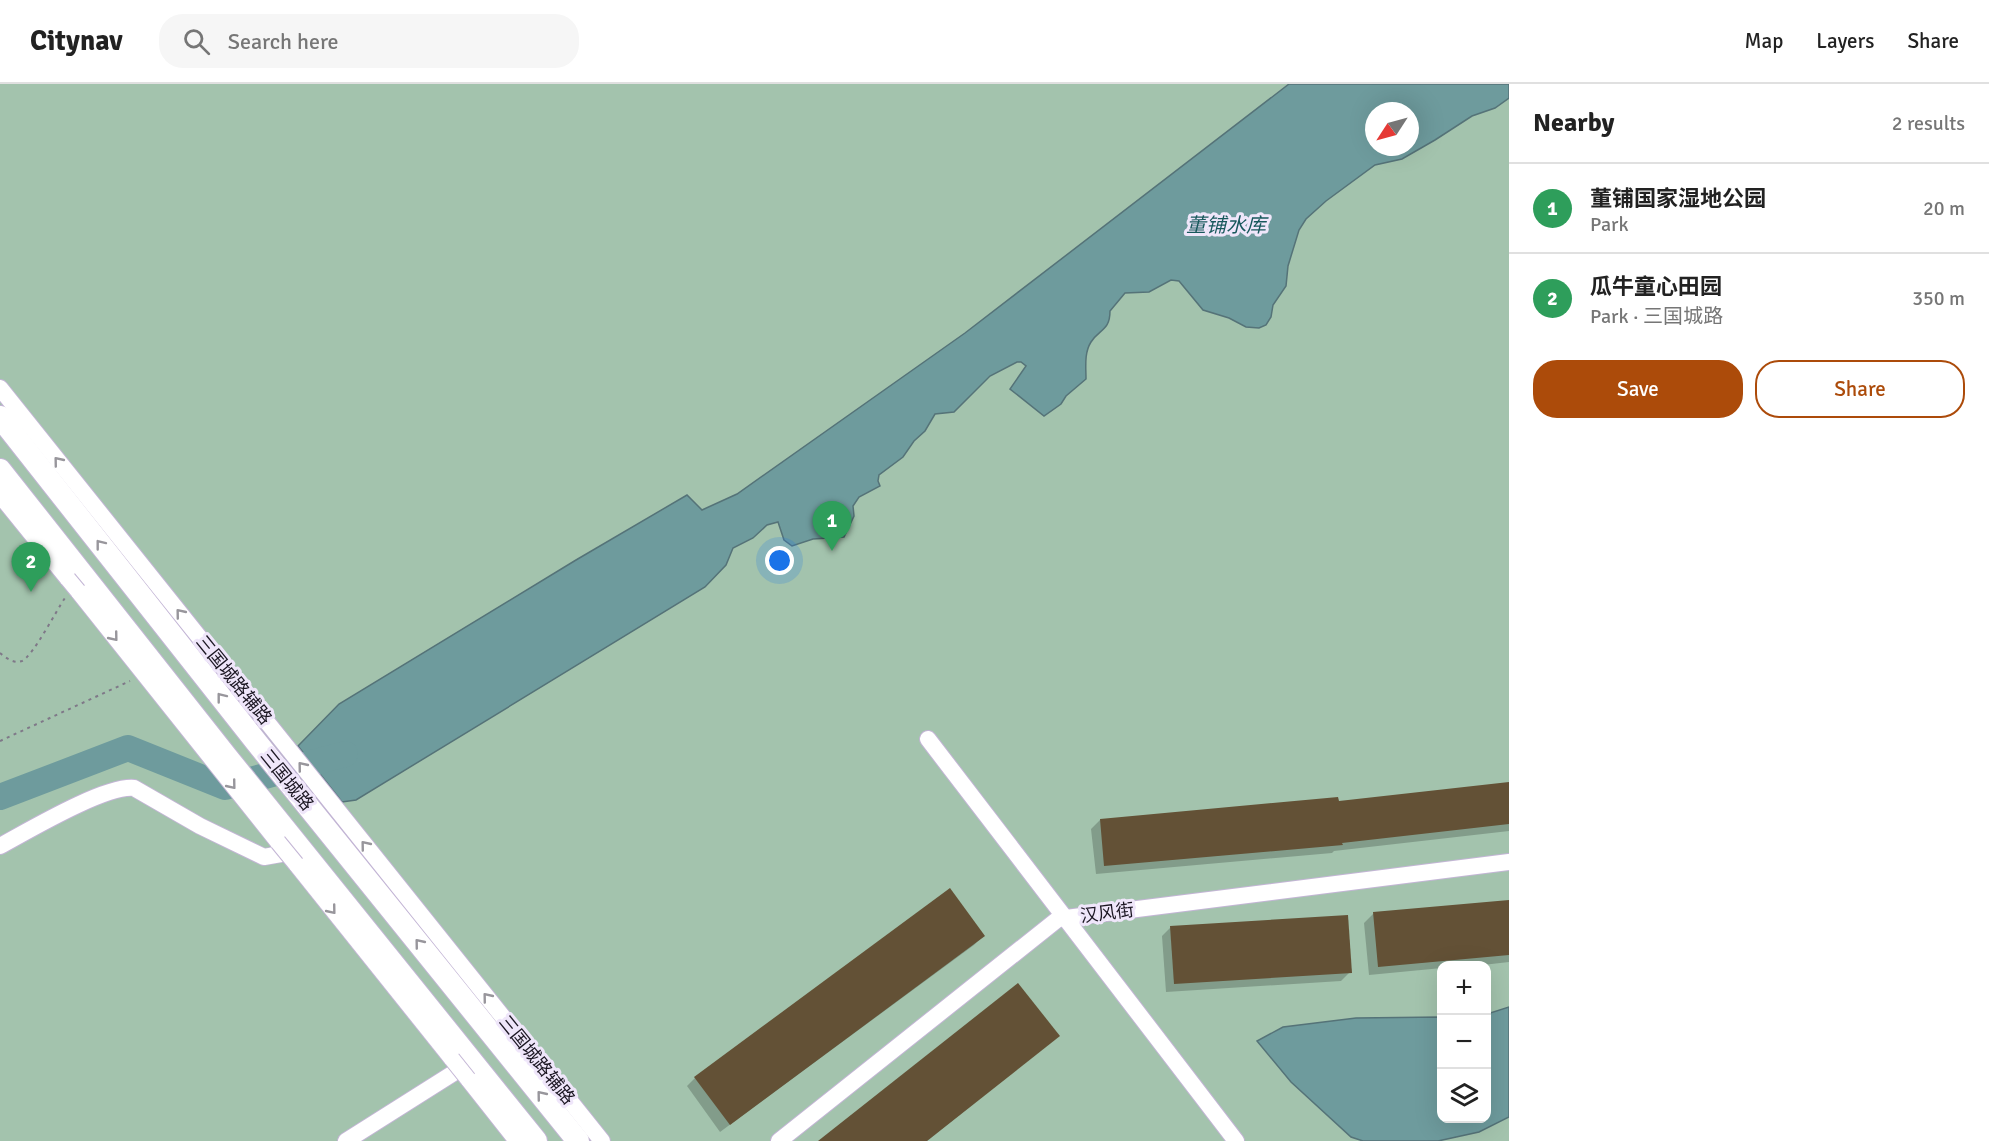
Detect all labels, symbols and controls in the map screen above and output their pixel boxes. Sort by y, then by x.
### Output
search box [159,14,579,68]
text: Citynav [30,24,123,58]
icon: search [180,25,213,58]
text: Search here [228,28,339,55]
text: Map [1745,28,1783,54]
text: Layers [1816,28,1874,54]
text: Share [1907,28,1959,54]
north arrow [1365,102,1419,156]
text: Nearby [1533,107,1614,139]
text: 2 results [1892,111,1965,136]
text: 董铺国家湿地公园 [1590,185,1766,212]
text: 1 [1547,196,1558,221]
text: 20 m [1923,196,1965,221]
text: Park [1590,212,1628,237]
water label: 董铺水库 [1186,213,1269,238]
text: 瓜牛童心田园 [1590,273,1722,300]
text: 2 [1547,286,1558,311]
text: 350 m [1912,286,1965,311]
text: Park · 三国城路 [1590,304,1723,329]
button: Save [1533,360,1743,418]
button: Share [1755,360,1965,418]
one-way arrow [55,456,66,467]
pin: 1 [812,502,852,551]
one-way arrow [97,540,108,551]
pin: 2 [12,542,51,592]
your location [765,546,794,575]
one-way arrow [176,609,187,620]
one-way arrow [107,630,118,641]
street label: 三国城路辅路 [191,631,277,729]
one-way arrow [218,693,229,704]
street label: 三国城路 [256,745,318,815]
one-way arrow [299,762,310,773]
one-way arrow [225,778,236,789]
one-way arrow [362,840,373,851]
street label: 汉风街 [1079,899,1135,927]
one-way arrow [325,903,336,914]
one-way arrow [415,939,426,950]
map controls [1437,961,1491,1123]
button: + [1437,961,1491,1015]
one-way arrow [483,993,494,1004]
street label: 三国城路辅路 [494,1011,580,1109]
button: − [1437,1015,1491,1069]
button: layers [1437,1069,1491,1123]
one-way arrow [537,1091,548,1102]

